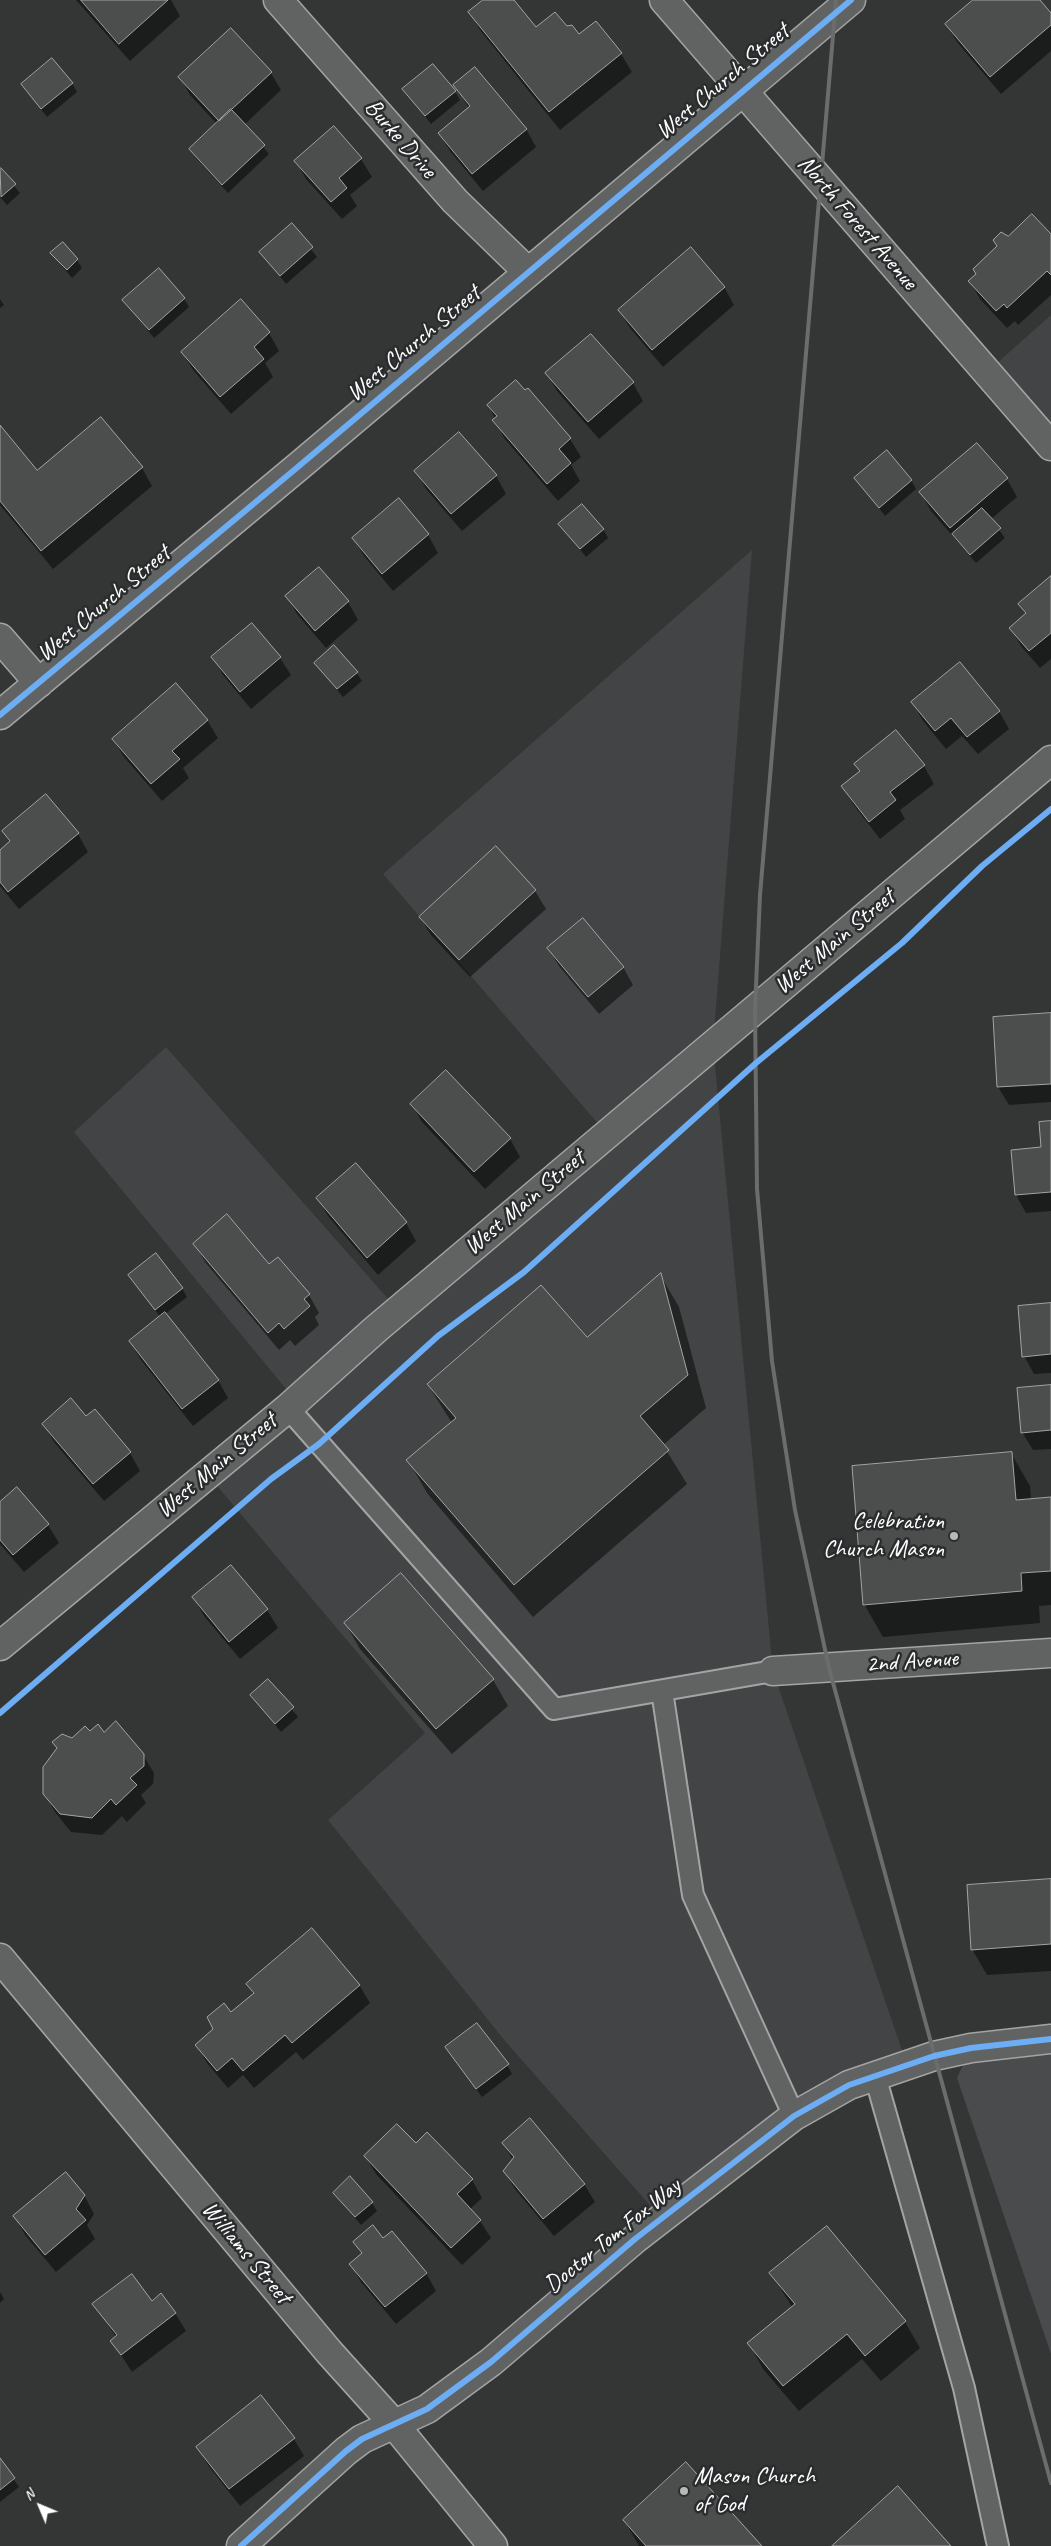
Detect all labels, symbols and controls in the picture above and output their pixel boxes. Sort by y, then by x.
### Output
street label: West Church Street [650,18,796,146]
street label: Burke Drive [358,94,442,184]
street label: North Forest Avenue [791,150,923,296]
street label: West Church Street [341,280,487,408]
street label: West Church Street [31,540,177,668]
street label: West Main Street [769,883,901,1001]
street label: West Main Street [459,1144,591,1262]
street label: West Main Street [151,1407,283,1525]
place label: Celebration Church Mason [823,1508,944,1564]
marker: Celebration Church Mason [948,1530,960,1542]
street label: 2nd Avenue [865,1644,959,1680]
street label: Doctor Tom Fox Way [539,2172,687,2300]
street label: Williams Street [195,2196,297,2310]
place label: Mason Church of God [694,2463,815,2519]
north arrow [15,2481,65,2531]
marker: Mason Church of God [678,2485,690,2497]
text: N [20,2486,38,2504]

